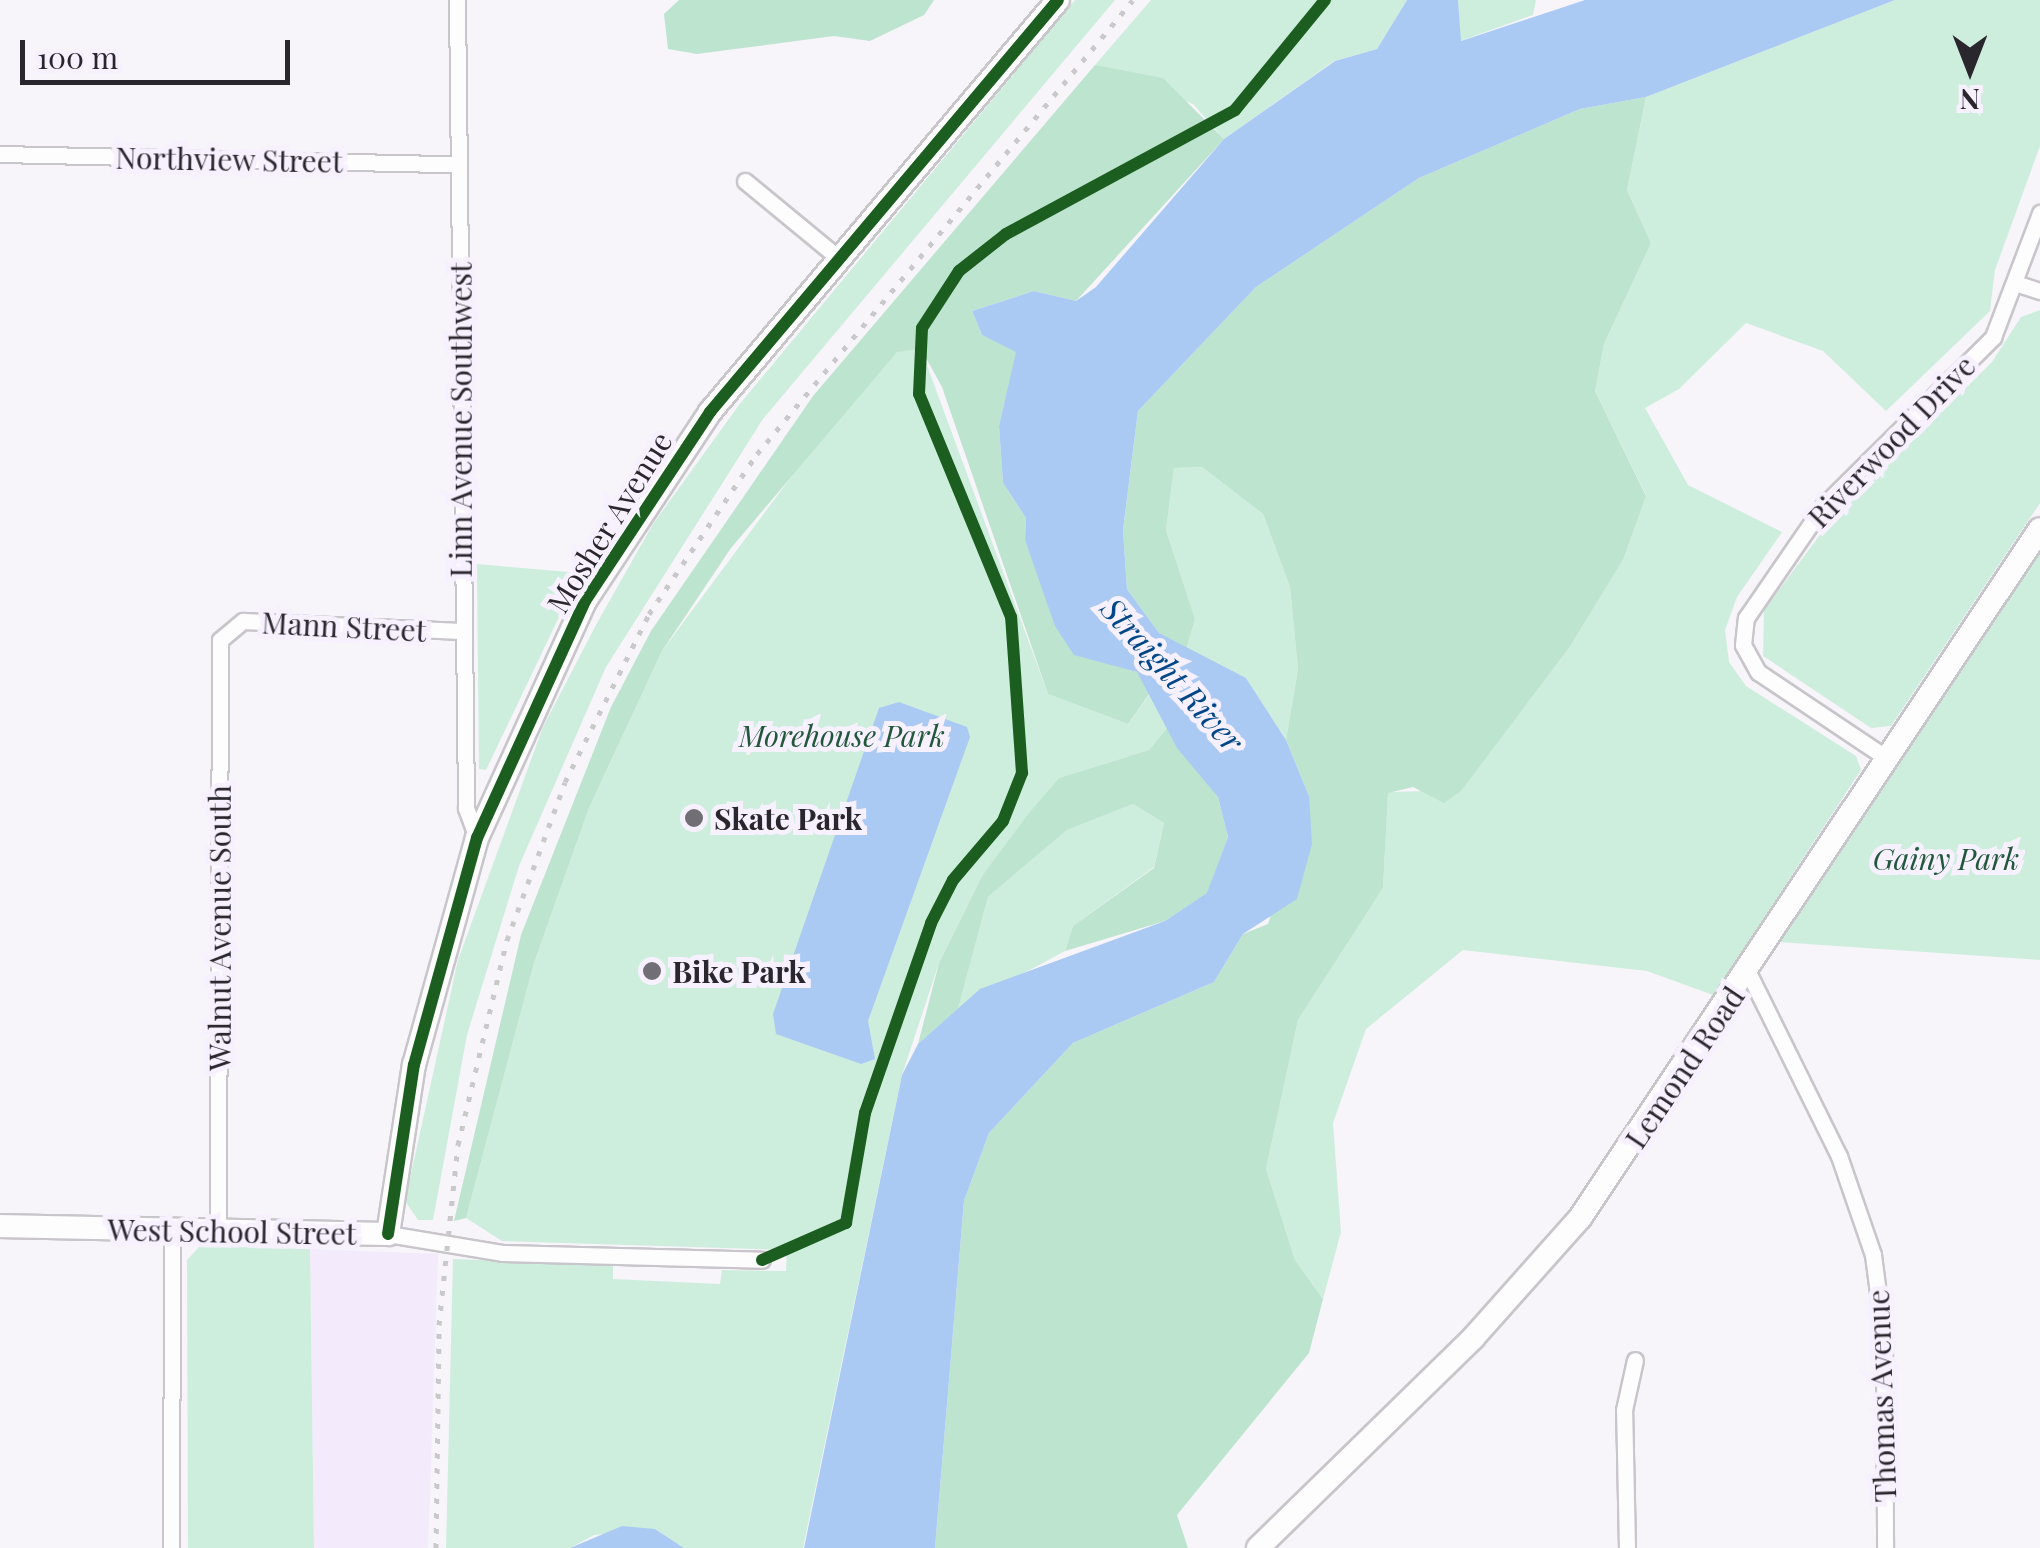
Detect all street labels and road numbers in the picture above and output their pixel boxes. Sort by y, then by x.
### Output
street label: Northview Street [115,139,343,179]
street label: Linn Avenue Southwest [442,262,478,578]
street label: Riverwood Drive [1800,348,1982,534]
street label: Mosher Avenue [539,424,679,620]
street label: Mann Street [261,604,427,648]
street label: Walnut Avenue South [201,784,237,1072]
street label: Lemond Road [1617,979,1751,1155]
street label: West School Street [107,1211,357,1251]
street label: Thomas Avenue [1859,1288,1903,1504]

